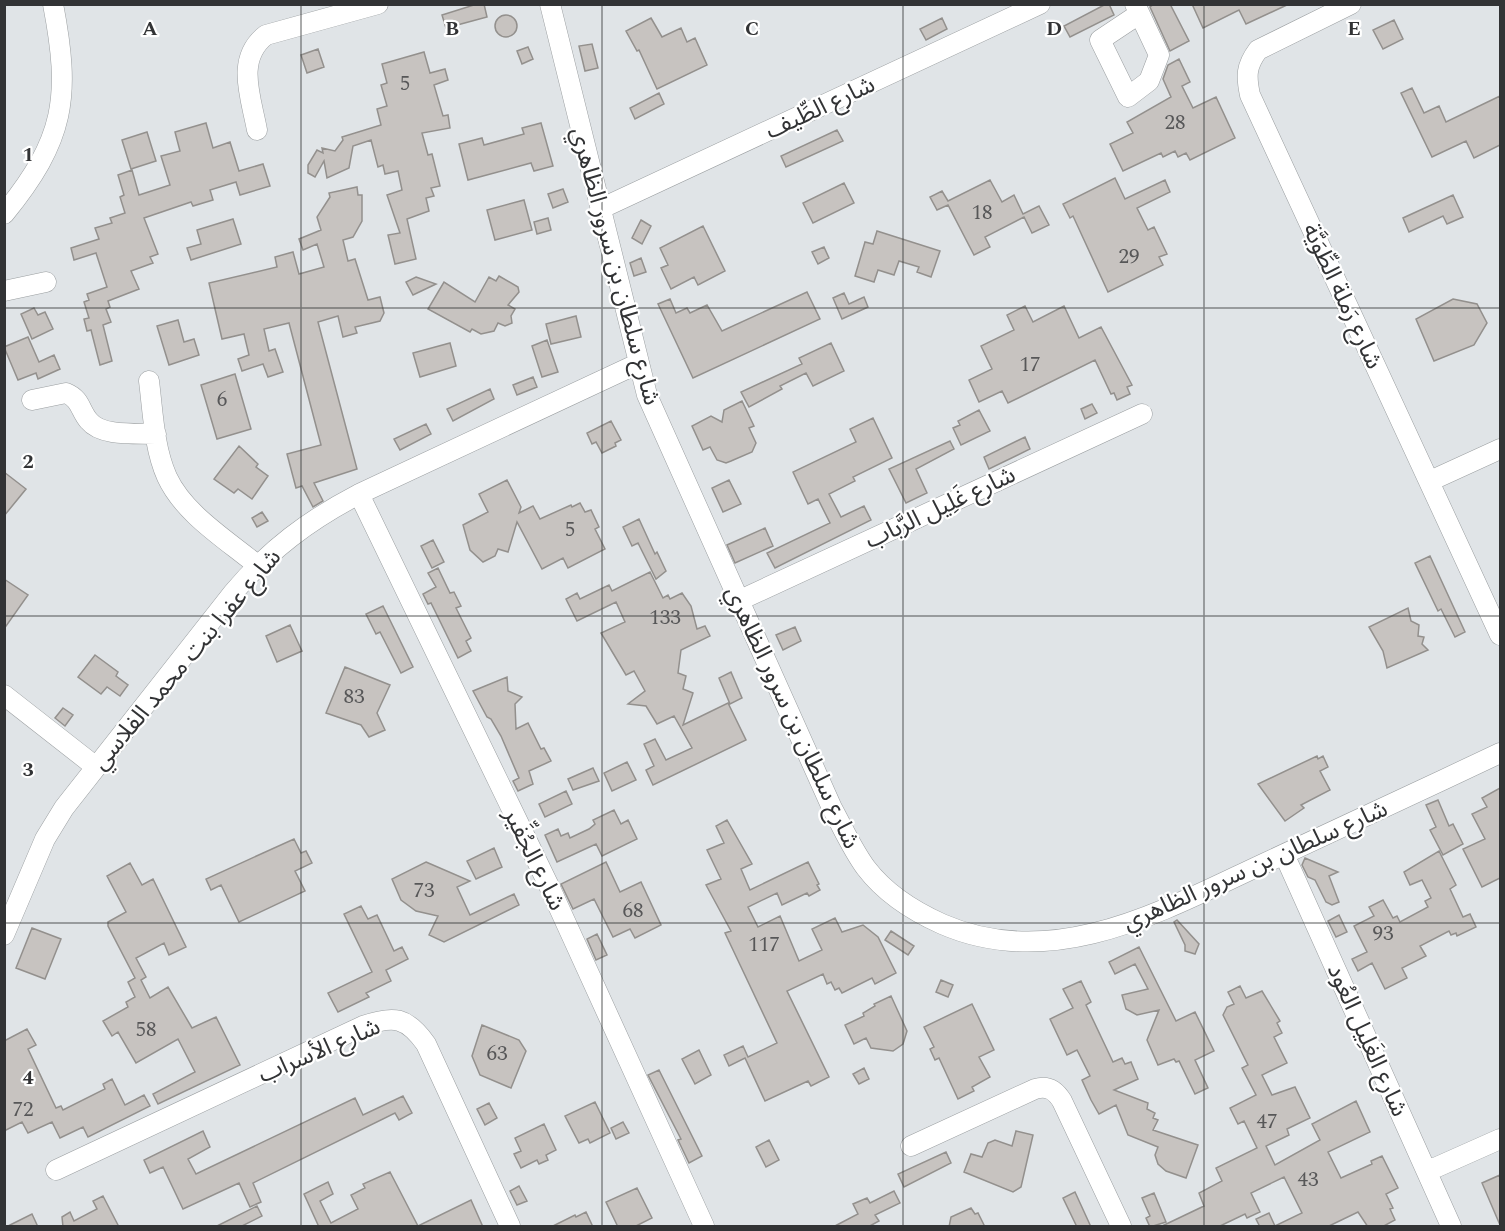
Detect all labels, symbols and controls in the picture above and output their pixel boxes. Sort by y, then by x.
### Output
text: A [142,14,158,44]
text: B [445,14,459,44]
text: C [745,14,759,44]
text: D [1046,14,1062,44]
text: E [1347,14,1361,44]
street label: شارع الطِّيف [760,67,881,149]
house number: 5 [400,68,410,100]
house number: 28 [1165,107,1186,139]
street label: شارع سلطان بن سرور الظاهري [561,123,670,409]
text: 1 [22,140,34,170]
house number: 18 [972,197,993,229]
street label: شارع رَملة الطِّوَيَّة [1293,218,1392,375]
house number: 29 [1119,241,1140,273]
house number: 17 [1020,349,1041,381]
house number: 6 [217,384,227,416]
text: 2 [22,447,34,477]
street label: شارع غَلِيل الرَّباب [859,457,1022,559]
house number: 5 [565,514,575,546]
street label: شارع عفرا بنت محمد الفلاسي [83,541,290,778]
street label: شارع سلطان بن سرور الظاهري [715,580,869,855]
house number: 133 [649,602,681,634]
house number: 83 [344,681,365,713]
text: 3 [22,755,34,785]
street label: شارع سلطان بن سرور الظاهري [1117,791,1394,941]
street label: شارع الجُفِّير [493,800,577,917]
house number: 73 [414,875,435,907]
house number: 68 [623,895,644,927]
house number: 93 [1373,918,1394,950]
house number: 117 [748,929,780,961]
street label: شارع الغَلِيل العُود [1317,958,1417,1123]
street label: شارع الأسراب [253,1009,386,1093]
house number: 58 [136,1014,157,1046]
house number: 63 [487,1038,508,1070]
text: 4 [22,1063,34,1093]
house number: 72 [13,1094,34,1126]
house number: 47 [1257,1106,1278,1138]
house number: 43 [1298,1164,1319,1196]

